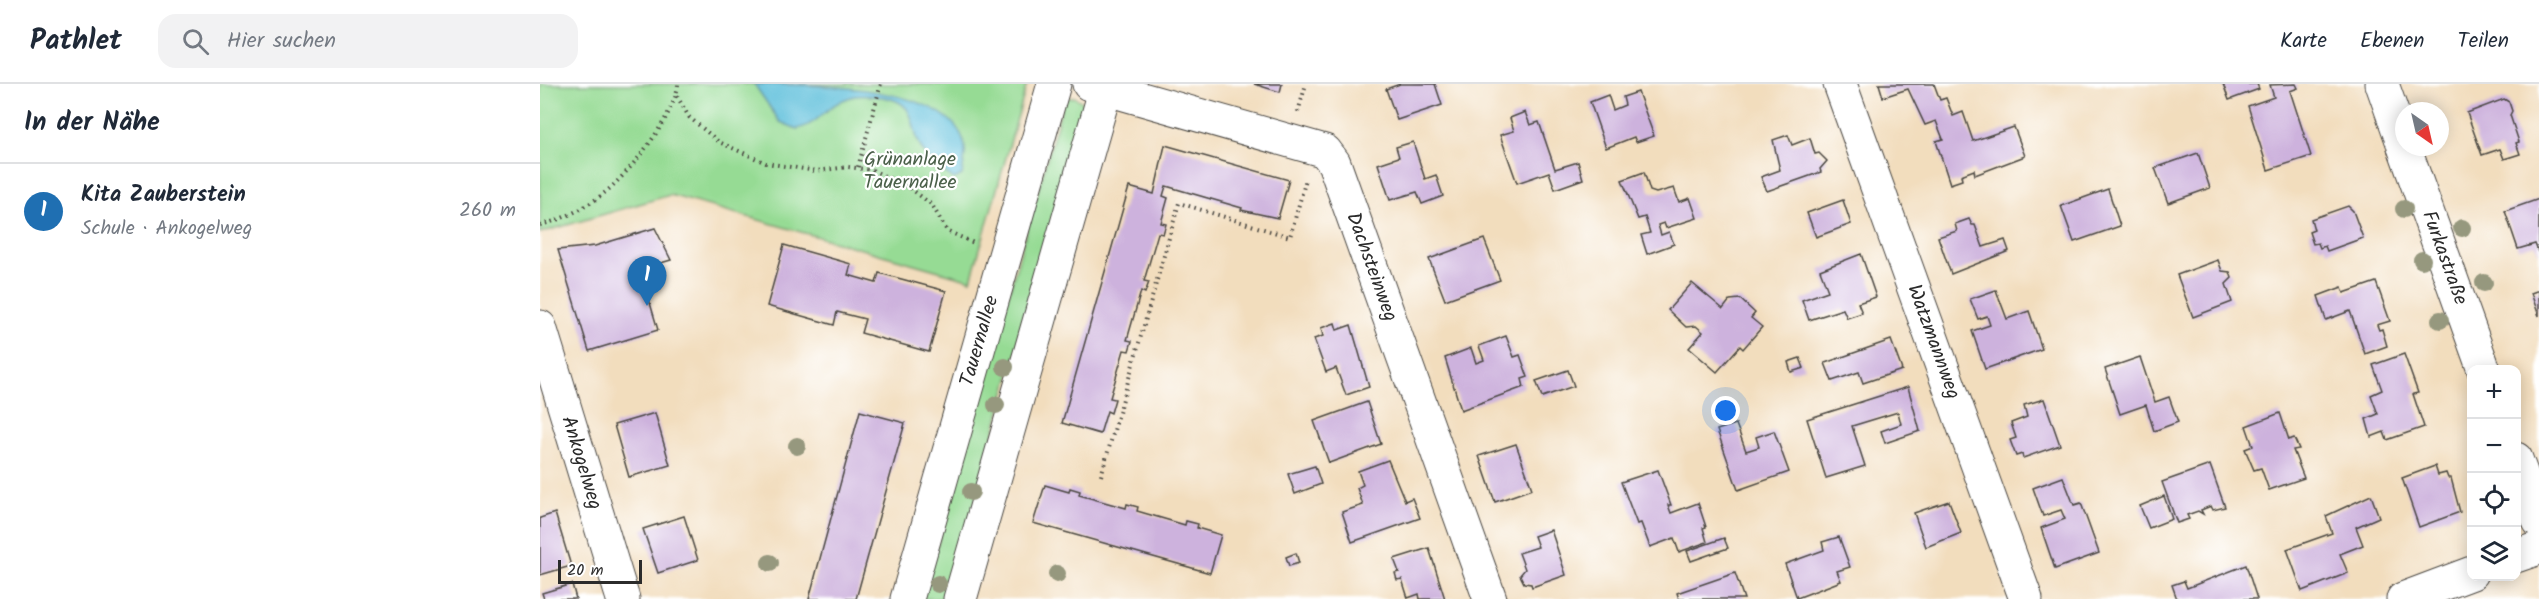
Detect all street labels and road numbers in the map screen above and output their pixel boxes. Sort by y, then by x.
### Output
street label: Furkastraße [2412,206,2476,310]
street label: Dachsteinweg [1336,208,1406,326]
street label: Watzmannweg [1897,280,1969,404]
street label: Tauernallee [952,292,1008,390]
street label: Ankogelweg [552,412,610,514]

